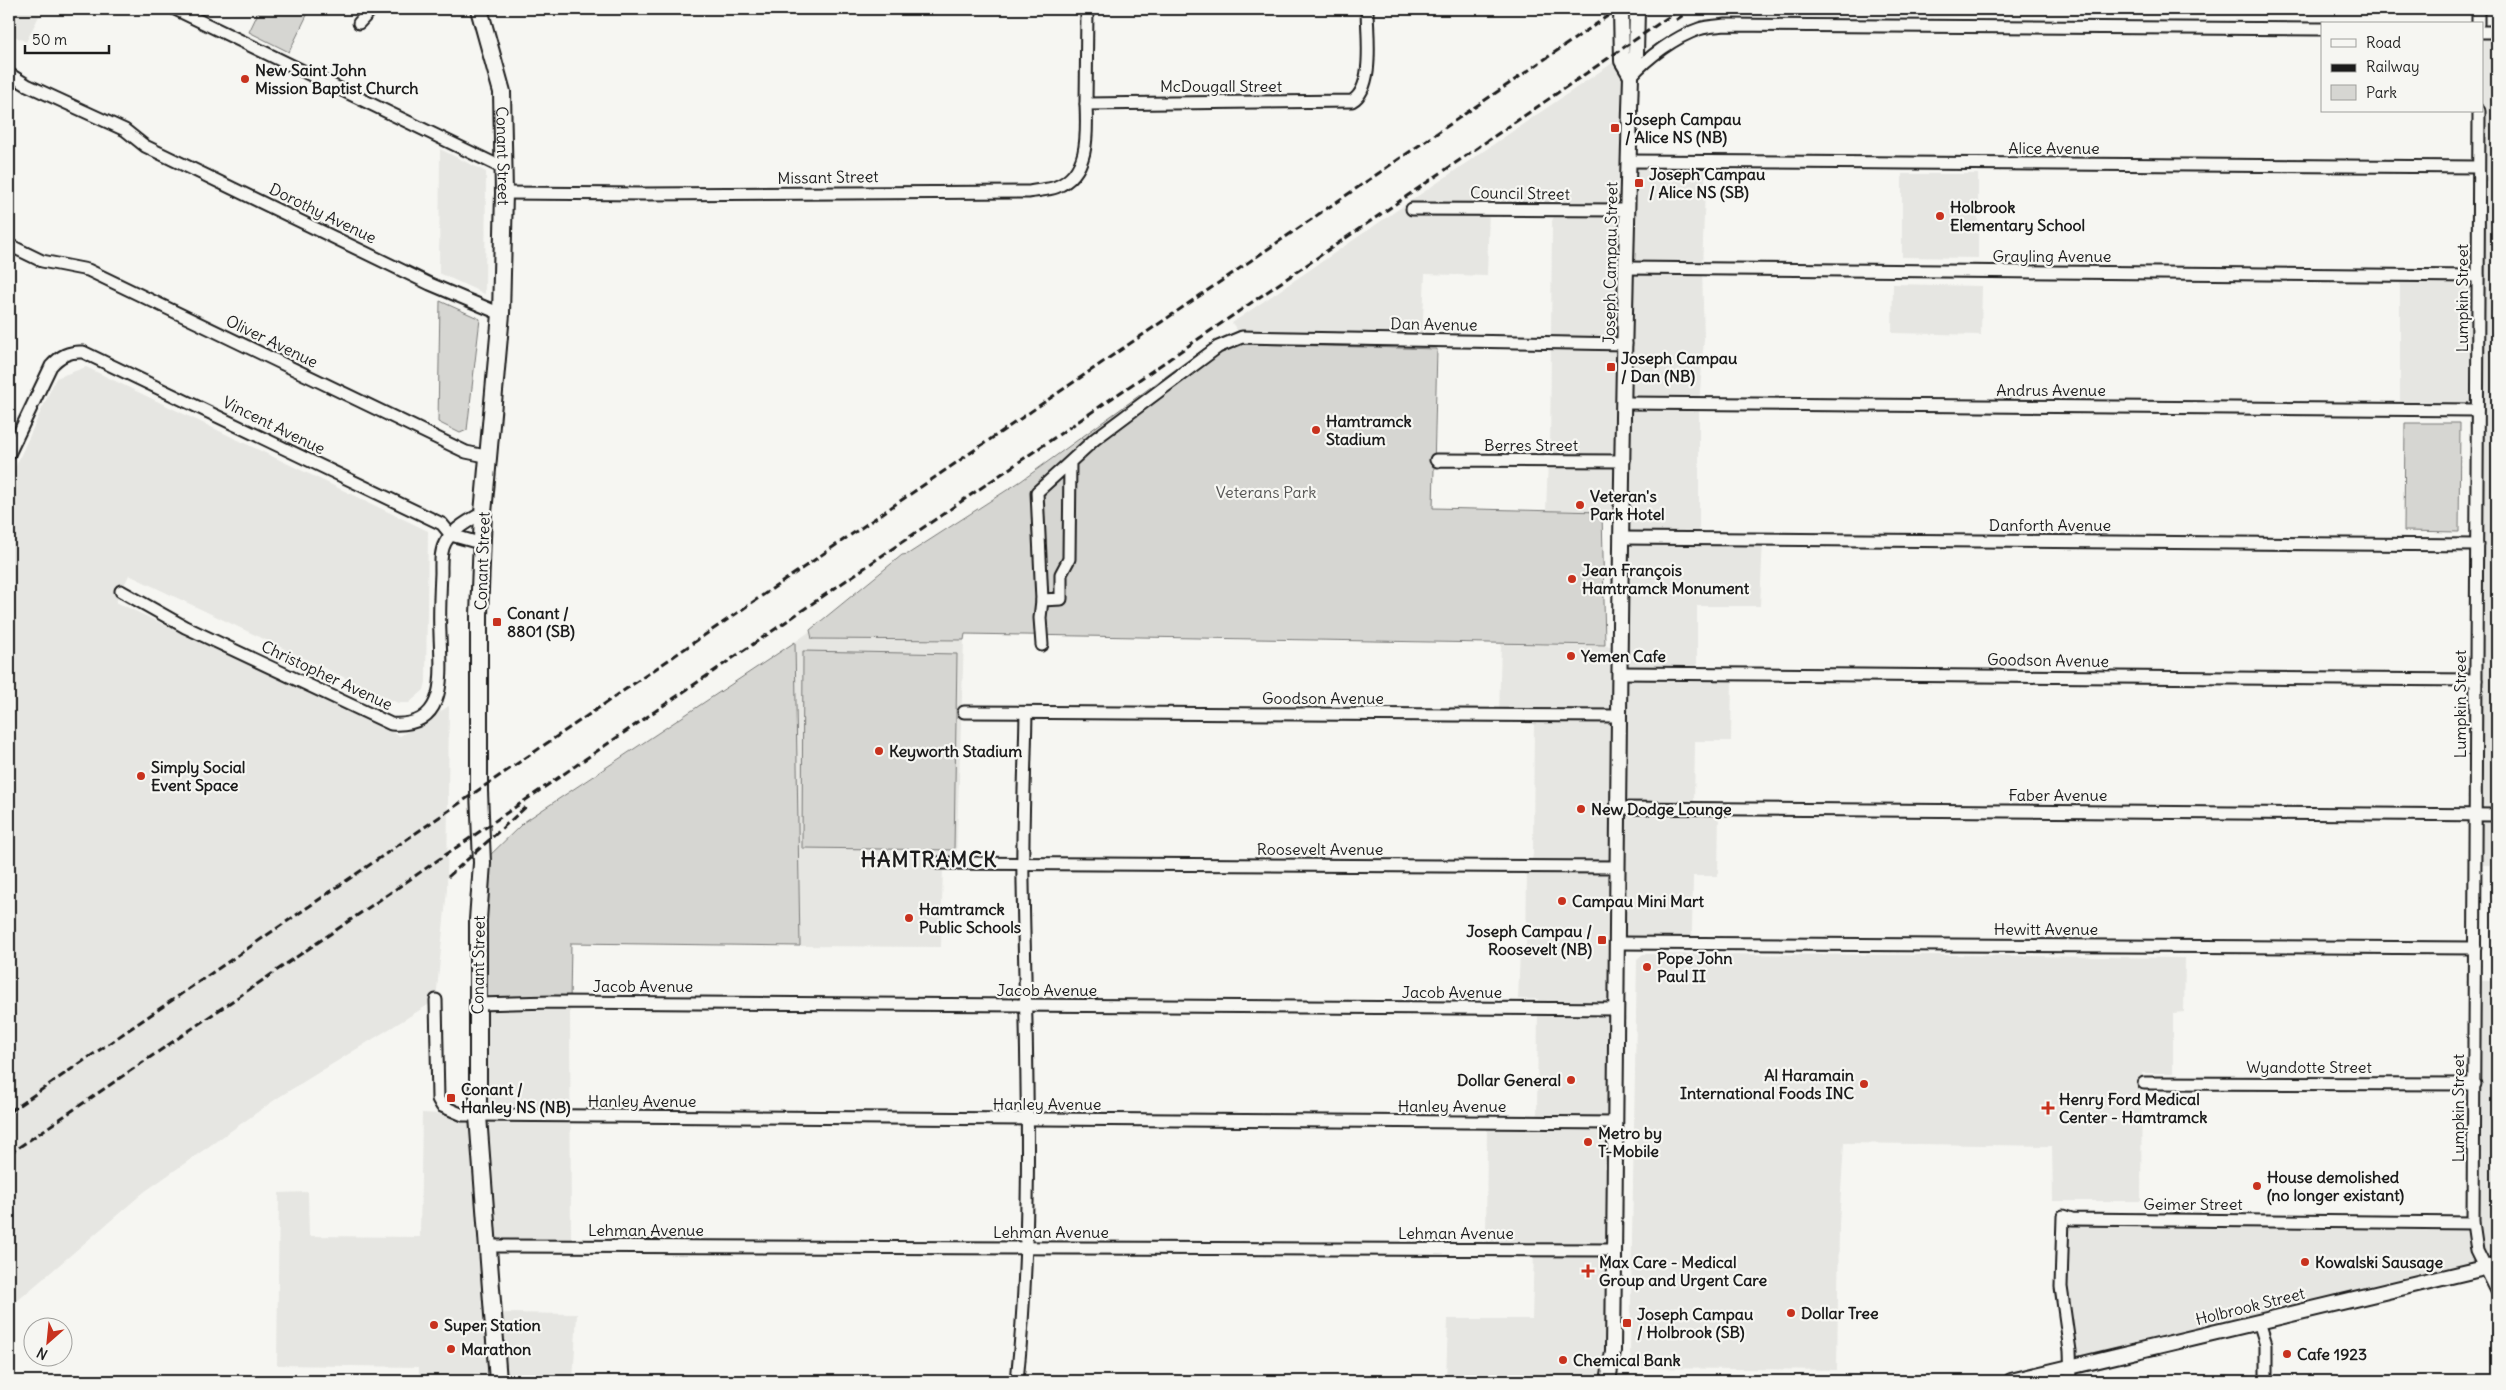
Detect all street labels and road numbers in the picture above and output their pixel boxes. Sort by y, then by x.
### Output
street label: McDougall Street [1160,76,1283,96]
street label: Conant Street [492,106,514,206]
street label: Alice Avenue [2008,138,2100,158]
street label: Missant Street [777,166,879,188]
street label: Dorothy Avenue [266,178,380,248]
street label: Joseph Campau Street [1599,181,1621,345]
street label: Council Street [1470,182,1571,204]
street label: Lumpkin Street [2452,243,2472,352]
street label: Grayling Avenue [1993,246,2111,266]
street label: Oliver Avenue [223,310,321,372]
street label: Dan Avenue [1390,313,1478,335]
street label: Andrus Avenue [1996,380,2106,400]
street label: Vincent Avenue [220,392,328,458]
street label: Berres Street [1484,435,1579,455]
street label: Conant Street [470,511,494,611]
street label: Danforth Avenue [1989,515,2111,535]
street label: Christopher Avenue [258,636,396,714]
street label: Goodson Avenue [1987,649,2109,671]
street label: Lumpkin Street [2450,649,2470,758]
street label: Goodson Avenue [1262,688,1384,708]
street label: Faber Avenue [2009,785,2107,805]
street label: Roosevelt Avenue [1257,839,1383,859]
street label: Conant Street [467,915,489,1015]
street label: Hewitt Avenue [1994,919,2098,939]
street label: Jacob Avenue [593,976,693,996]
street label: Jacob Avenue [997,980,1097,1000]
street label: Jacob Avenue [1402,982,1502,1002]
street label: Lumpkin Street [2448,1053,2468,1162]
street label: Wyandotte Street [2246,1057,2372,1077]
street label: Hanley Avenue [588,1091,696,1111]
street label: Hanley Avenue [993,1094,1101,1114]
street label: Hanley Avenue [1398,1096,1506,1116]
street label: Geimer Street [2143,1194,2243,1214]
street label: Lehman Avenue [588,1220,704,1240]
street label: Lehman Avenue [993,1222,1109,1242]
street label: Lehman Avenue [1398,1223,1514,1243]
street label: Holbrook Street [2193,1283,2307,1329]

